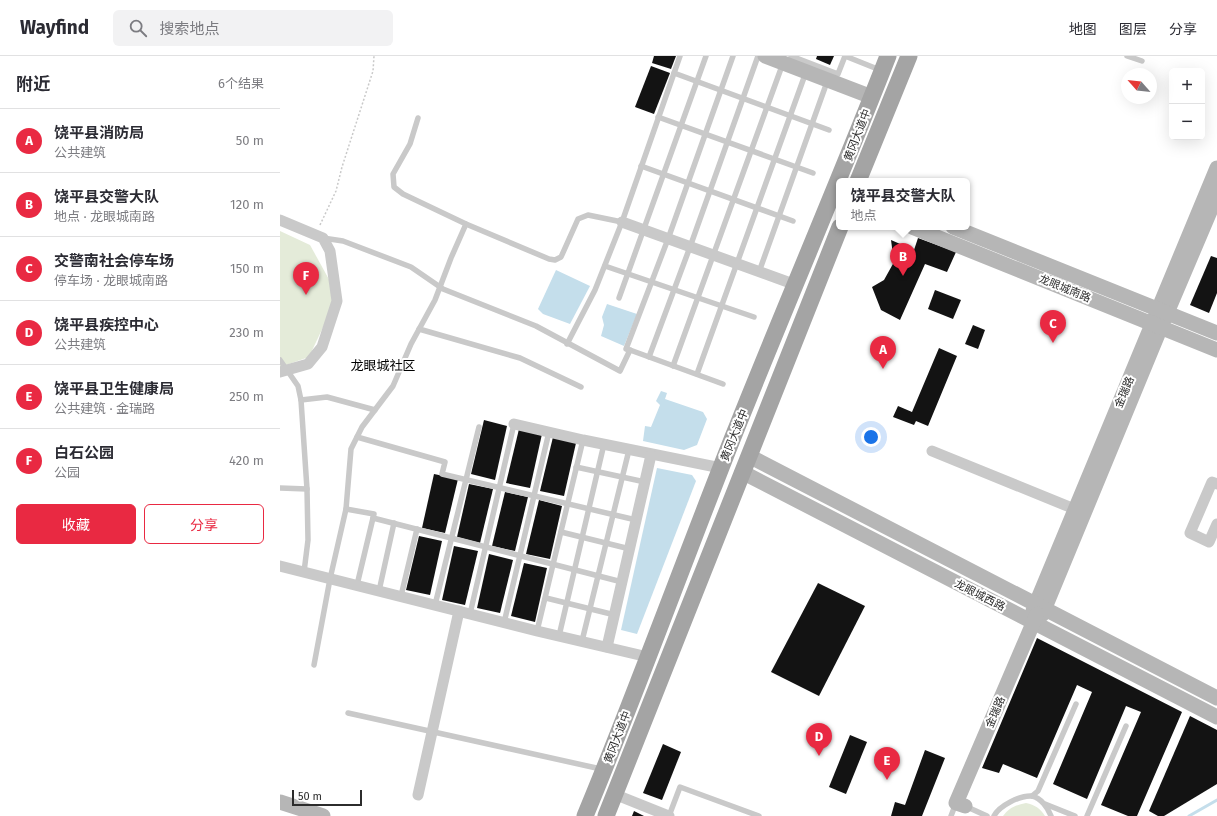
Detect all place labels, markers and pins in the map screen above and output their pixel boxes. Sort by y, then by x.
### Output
pin: B [890,243,916,276]
pin: F [293,262,319,295]
pin: C [1040,310,1066,343]
pin: A [870,336,896,369]
pin: D [806,723,832,756]
pin: E [874,747,900,780]

